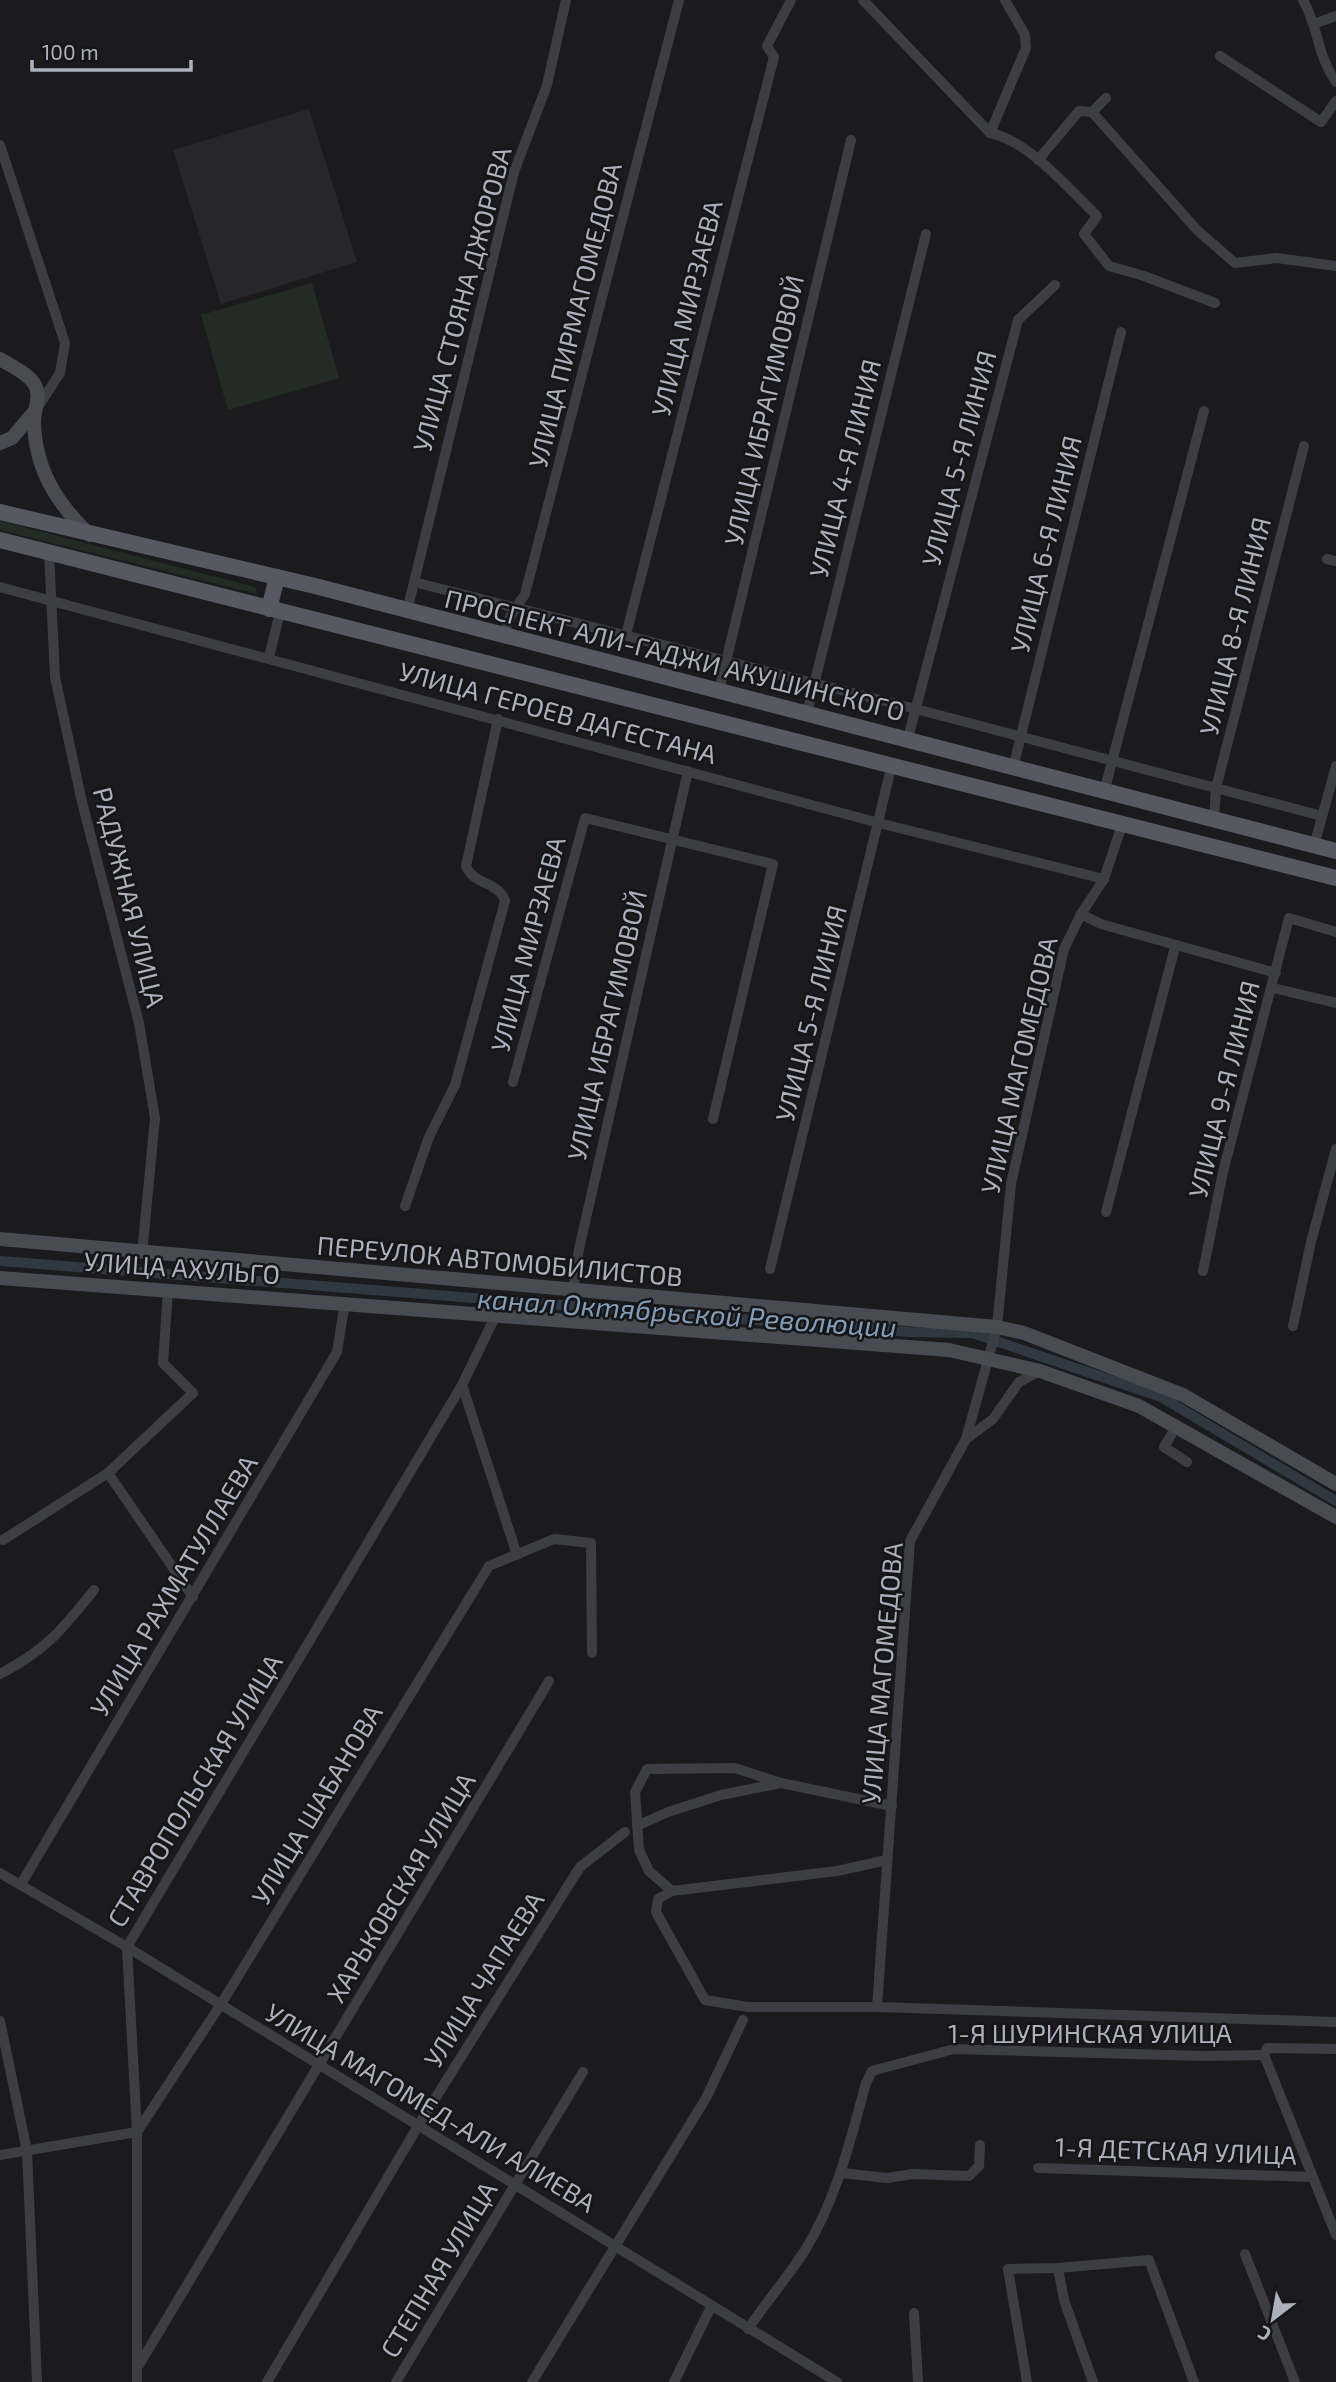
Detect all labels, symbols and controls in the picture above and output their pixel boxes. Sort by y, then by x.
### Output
scale bar [32,28,191,72]
text: 100 m [42,39,99,64]
street label: УЛИЦА СТОЯНА ДЖОРОВА [405,143,517,455]
street label: УЛИЦА ПИРМАГОМЕДОВА [521,159,627,471]
street label: УЛИЦА МИРЗАЕВА [644,197,728,419]
street label: УЛИЦА ИБРАГИМОВОЙ [717,272,809,548]
street label: УЛИЦА 5-Я ЛИНИЯ [914,347,1002,569]
street label: УЛИЦА 4-Я ЛИНИЯ [802,356,886,580]
street label: УЛИЦА 6-Я ЛИНИЯ [1003,432,1087,656]
street label: УЛИЦА 8-Я ЛИНИЯ [1192,514,1276,738]
street label: ПРОСПЕКТ АЛИ-ГАДЖИ АКУШИНСКОГО [442,582,908,726]
street label: УЛИЦА ГЕРОЕВ ДАГЕСТАНА [396,655,720,769]
street label: РАДУЖНАЯ УЛИЦА [88,784,172,1010]
street label: УЛИЦА МИРЗАЕВА [483,833,571,1055]
street label: УЛИЦА ИБРАГИМОВОЙ [560,887,652,1163]
street label: УЛИЦА 5-Я ЛИНИЯ [768,902,852,1124]
street label: УЛИЦА МАГОМЕДОВА [973,934,1063,1196]
street label: УЛИЦА 9-Я ЛИНИЯ [1181,977,1265,1201]
street label: ПЕРЕУЛОК АВТОМОБИЛИСТОВ [316,1229,684,1291]
street label: УЛИЦА АХУЛЬГО [83,1245,281,1289]
water label: канал Октябрьской Революции [476,1280,898,1344]
street label: УЛИЦА РАХМАТУЛЛАЕВА [83,1449,263,1721]
street label: УЛИЦА МАГОМЕДОВА [854,1541,908,1805]
street label: СТАВРОПОЛЬСКАЯ УЛИЦА [100,1648,288,1932]
street label: УЛИЦА ШАБАНОВА [244,1699,388,1909]
street label: ХАРЬКОВСКАЯ УЛИЦА [319,1766,481,2008]
street label: УЛИЦА ЧАПАЕВА [417,1885,549,2073]
street label: УЛИЦА МАГОМЕД-АЛИ АЛИЕВА [260,1996,602,2218]
street label: 1-Я ШУРИНСКАЯ УЛИЦА [948,2017,1232,2048]
street label: 1-Я ДЕТСКАЯ УЛИЦА [1055,2130,1297,2170]
street label: СТЕПНАЯ УЛИЦА [373,2175,503,2363]
north arrow [1238,2284,1308,2354]
text: С [1253,2321,1275,2347]

